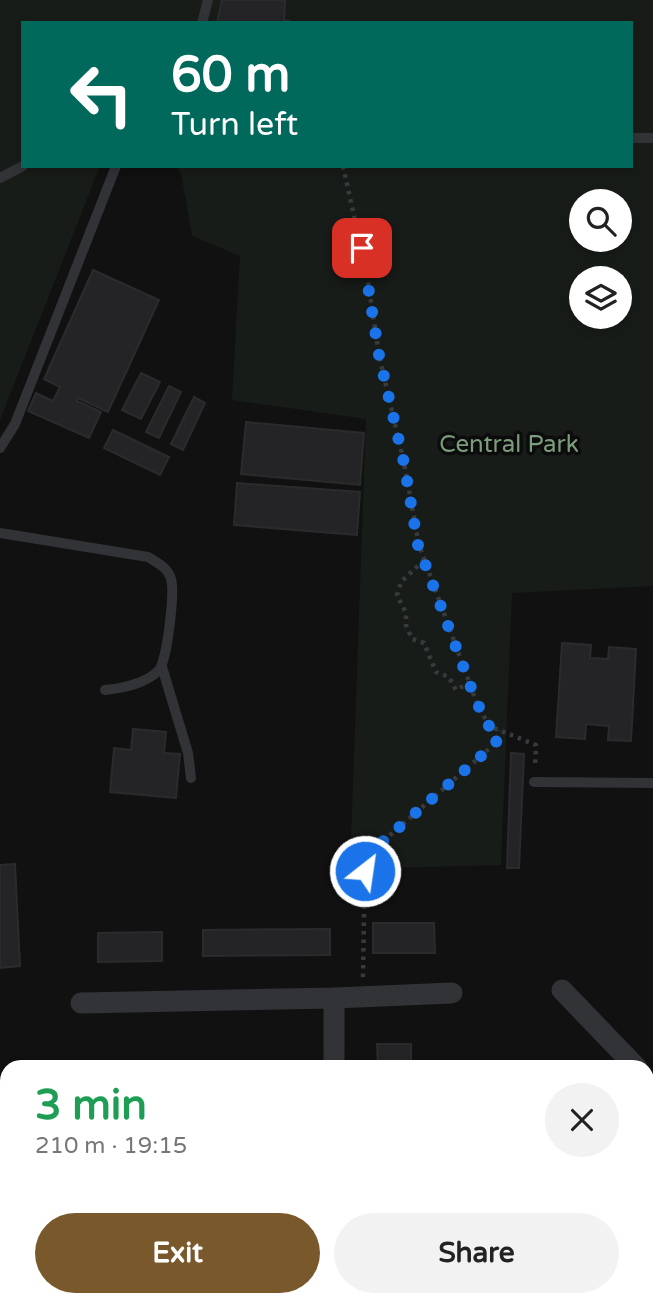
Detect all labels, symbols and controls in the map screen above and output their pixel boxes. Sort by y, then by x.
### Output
text: 60 m [171,46,290,105]
icon: left [56,49,147,140]
text: Turn left [171,106,298,144]
map controls [569,189,632,329]
button: search [569,189,632,252]
pin [332,218,392,278]
icon: arrive [343,229,381,267]
button: layers [569,266,632,329]
park label: Central Park [439,430,579,459]
position arrow [328,834,402,908]
text: 3 min [35,1080,147,1131]
button: close [545,1083,619,1157]
text: 210 m · 19:15 [35,1132,187,1160]
button: Exit [35,1213,320,1293]
button: Share [334,1213,619,1293]

